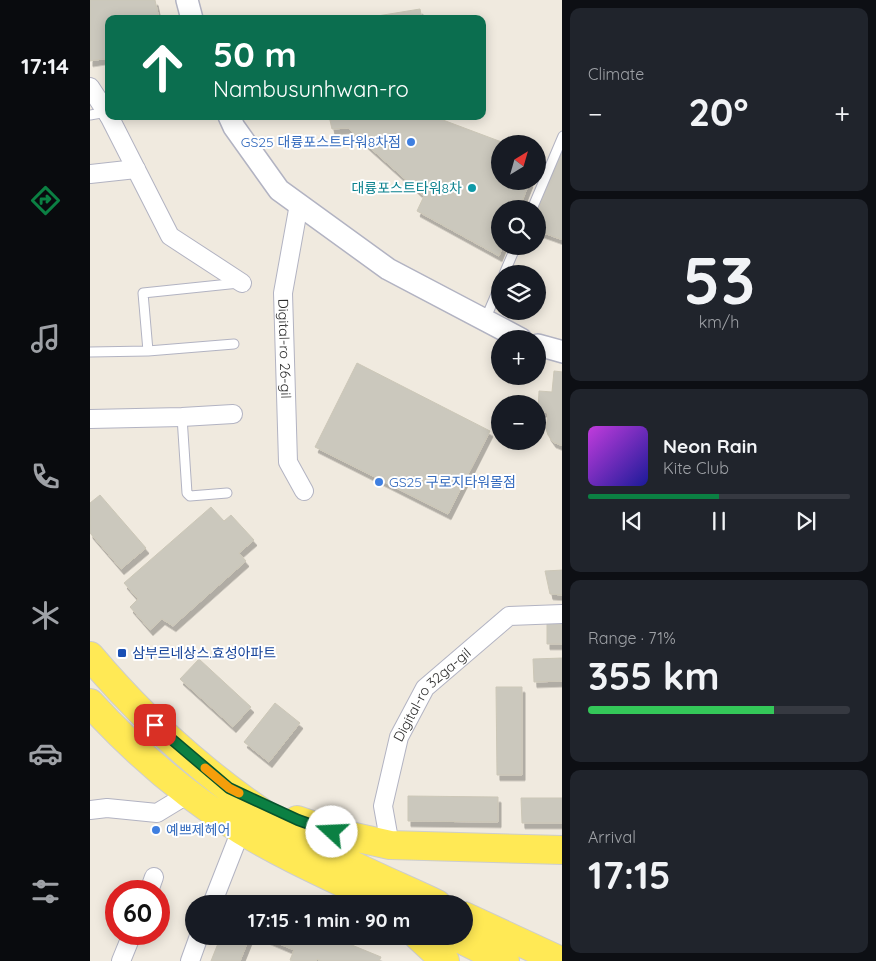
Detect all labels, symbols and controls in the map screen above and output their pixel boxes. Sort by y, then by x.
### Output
text: 50 m [213,32,297,76]
icon: ahead [130,35,195,100]
text: 17:14 [21,52,69,80]
text: Climate [588,64,644,84]
text: Nambusunhwan-ro [213,75,409,103]
text: 20° [688,88,748,136]
text: − [588,96,603,131]
text: + [834,96,850,131]
place label: GS25 대륭포스트타워8차점 [241,133,401,151]
north arrow [491,135,546,190]
map controls [491,135,546,450]
marker: GS25 대륭포스트타워8차점 [405,136,417,148]
place label: 대륭포스트타워8차 [351,179,462,197]
marker: 대륭포스트타워8차 [466,182,478,194]
icon: directions [28,183,63,218]
button: search [491,200,546,255]
text: 53 [683,239,755,320]
button: layers [491,265,546,320]
street label: Digital-ro 26-gil [274,298,295,399]
text: km/h [699,312,739,332]
icon: music [28,321,63,356]
button: + [491,330,546,385]
button: − [491,395,546,450]
text: Neon Rain [663,434,758,458]
text: Kite Club [663,458,729,478]
icon: phone [28,459,63,494]
place label: GS25 구로지타워몰점 [389,473,516,491]
marker: GS25 구로지타워몰점 [373,476,385,488]
icon: previous [618,507,646,535]
icon: pause [705,507,733,535]
icon: next [792,507,820,535]
icon: climate [28,598,63,633]
text: Range · 71% [588,628,676,648]
place label: 삼부르네상스.효성아파트 [132,644,276,662]
street label: Digital-ro 32ga-gil [389,644,475,745]
marker: 삼부르네상스.효성아파트 [116,647,128,659]
text: 355 km [588,652,719,700]
pin [134,704,176,746]
icon: arrive [141,711,169,739]
icon: car [28,736,63,771]
position arrow [305,805,357,857]
place label: 예쁘제헤어 [166,821,230,839]
marker: 예쁘제헤어 [150,824,162,836]
text: Arrival [588,827,636,847]
text: 17:15 [588,851,671,899]
icon: filters [28,874,63,909]
speed limit sign: 60 [105,880,170,945]
text: 17:15 · 1 min · 90 m [248,908,410,932]

